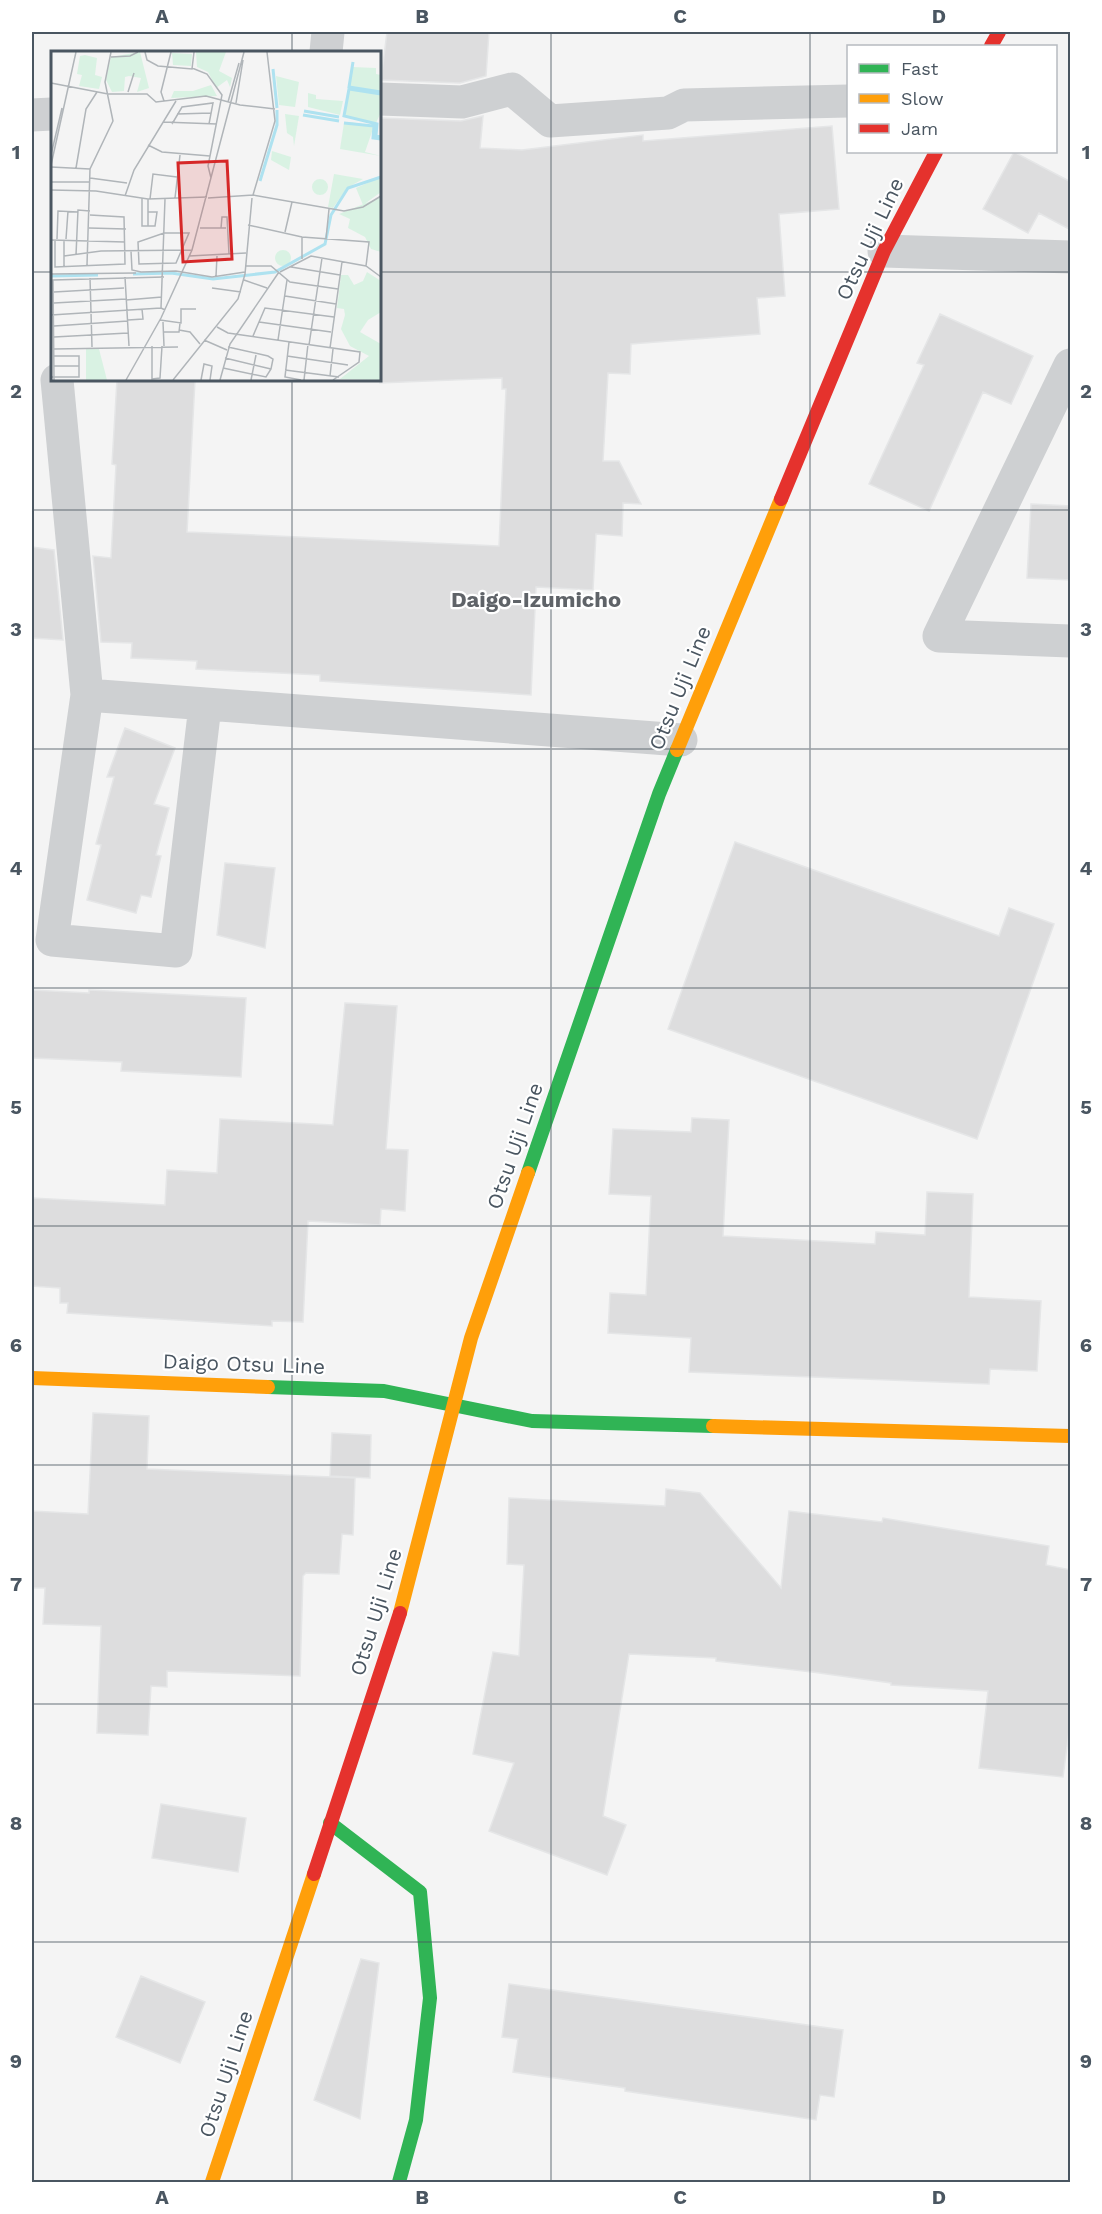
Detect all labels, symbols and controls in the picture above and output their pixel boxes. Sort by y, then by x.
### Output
text: A [155,4,169,28]
text: B [415,4,429,28]
text: C [673,4,687,28]
text: D [932,4,946,28]
legend [847,45,1057,153]
inset map [51,51,381,381]
text: Fast [901,58,939,79]
text: Slow [901,88,944,109]
text: Jam [901,118,938,139]
text: 1 [12,140,20,164]
text: 1 [1082,140,1090,164]
street label: Otsu Uji Line [830,174,909,304]
text: 2 [10,379,22,403]
text: 2 [1080,379,1092,403]
district label: Daigo-Izumicho [451,587,621,612]
text: 3 [10,617,22,641]
text: 3 [1080,617,1092,641]
street label: Otsu Uji Line [643,622,716,754]
text: 4 [10,856,23,880]
text: 4 [1080,856,1093,880]
street label: Otsu Uji Line [481,1079,548,1212]
text: 5 [10,1095,22,1119]
text: 5 [1080,1095,1092,1119]
text: 6 [10,1333,22,1357]
text: 6 [1080,1333,1092,1357]
street label: Daigo Otsu Line [162,1348,326,1379]
street label: Otsu Uji Line [344,1545,407,1679]
text: 7 [10,1572,22,1596]
text: 7 [1080,1572,1092,1596]
text: 8 [10,1811,22,1835]
text: 8 [1080,1811,1092,1835]
street label: Otsu Uji Line [193,2007,258,2141]
text: 9 [10,2049,22,2073]
text: 9 [1080,2049,1092,2073]
text: A [155,2185,169,2209]
text: B [415,2185,429,2209]
text: C [673,2185,687,2209]
text: D [932,2185,946,2209]

